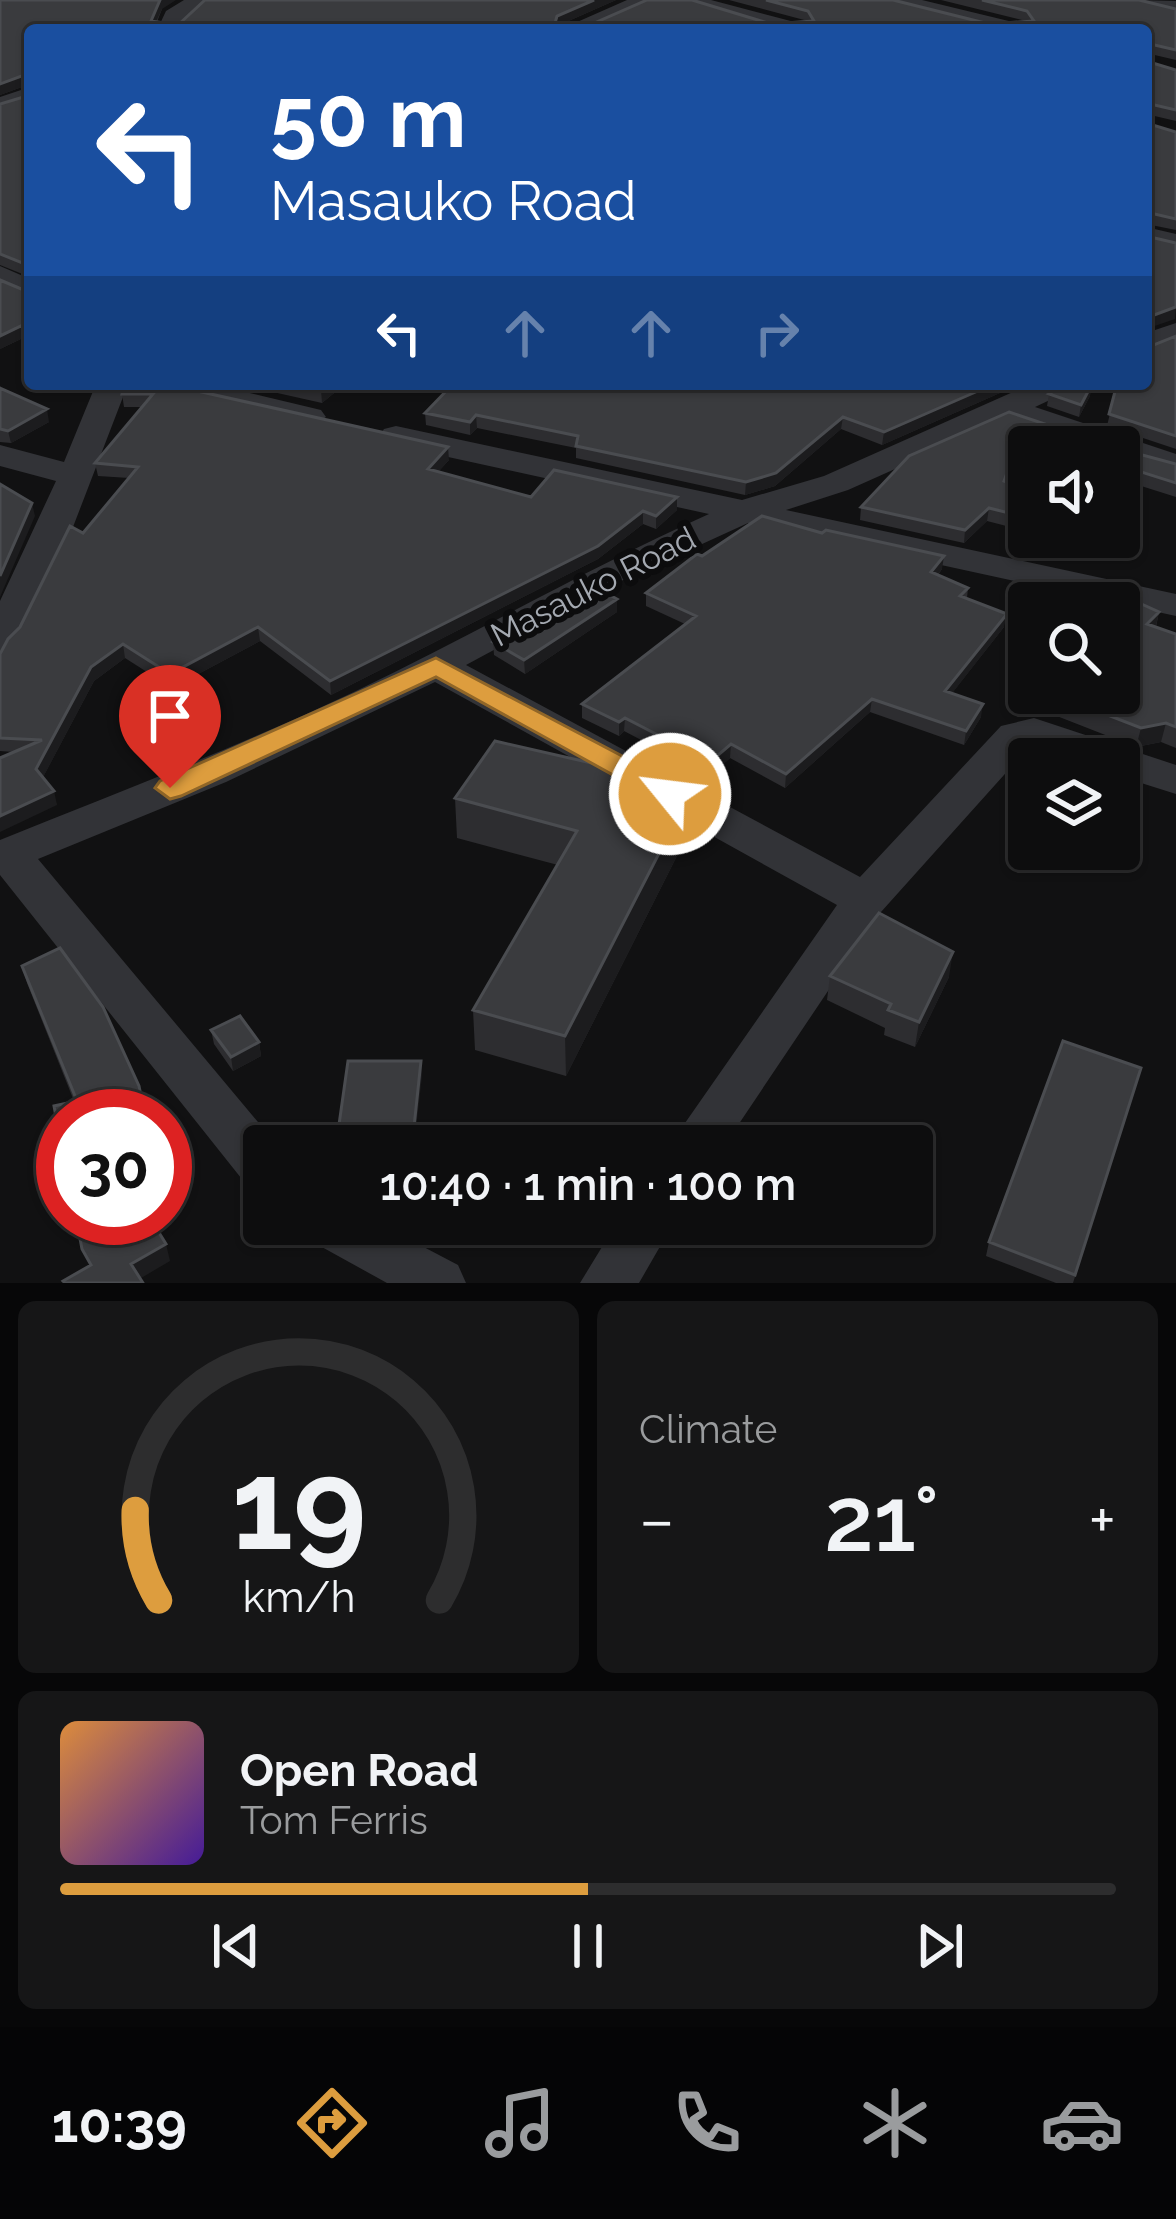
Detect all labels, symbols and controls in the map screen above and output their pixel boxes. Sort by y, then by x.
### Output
text: 50 m [270,68,466,167]
icon: left [72,72,228,228]
text: Masauko Road [270,169,637,233]
icon: left [366,300,432,366]
icon: ahead [492,300,558,366]
icon: ahead [618,300,684,366]
icon: right [744,300,810,366]
map controls [1008,426,1140,870]
button: sound [1008,426,1140,558]
street label: Masauko Road [485,518,702,655]
button: search [1008,582,1140,714]
pin [119,665,221,788]
icon: arrive [137,683,203,749]
position arrow [607,731,733,857]
button: layers [1008,738,1140,870]
speed limit sign: 30 [36,1089,192,1245]
text: 10:40 · 1 min · 100 m [380,1158,796,1211]
text: Climate [639,1406,777,1452]
text: 19 [231,1432,366,1578]
text: 21° [824,1466,939,1572]
text: − [639,1481,675,1558]
text: + [1089,1481,1116,1558]
text: km/h [242,1572,355,1622]
text: Open Road [240,1744,479,1797]
text: Tom Ferris [240,1797,428,1843]
icon: previous [203,1913,269,1979]
icon: pause [555,1913,621,1979]
icon: next [907,1913,973,1979]
icon: directions [290,2081,374,2165]
icon: music [478,2081,562,2165]
icon: phone [665,2081,749,2165]
icon: climate [853,2081,937,2165]
icon: car [1040,2081,1124,2165]
text: 10:39 [52,2091,187,2155]

